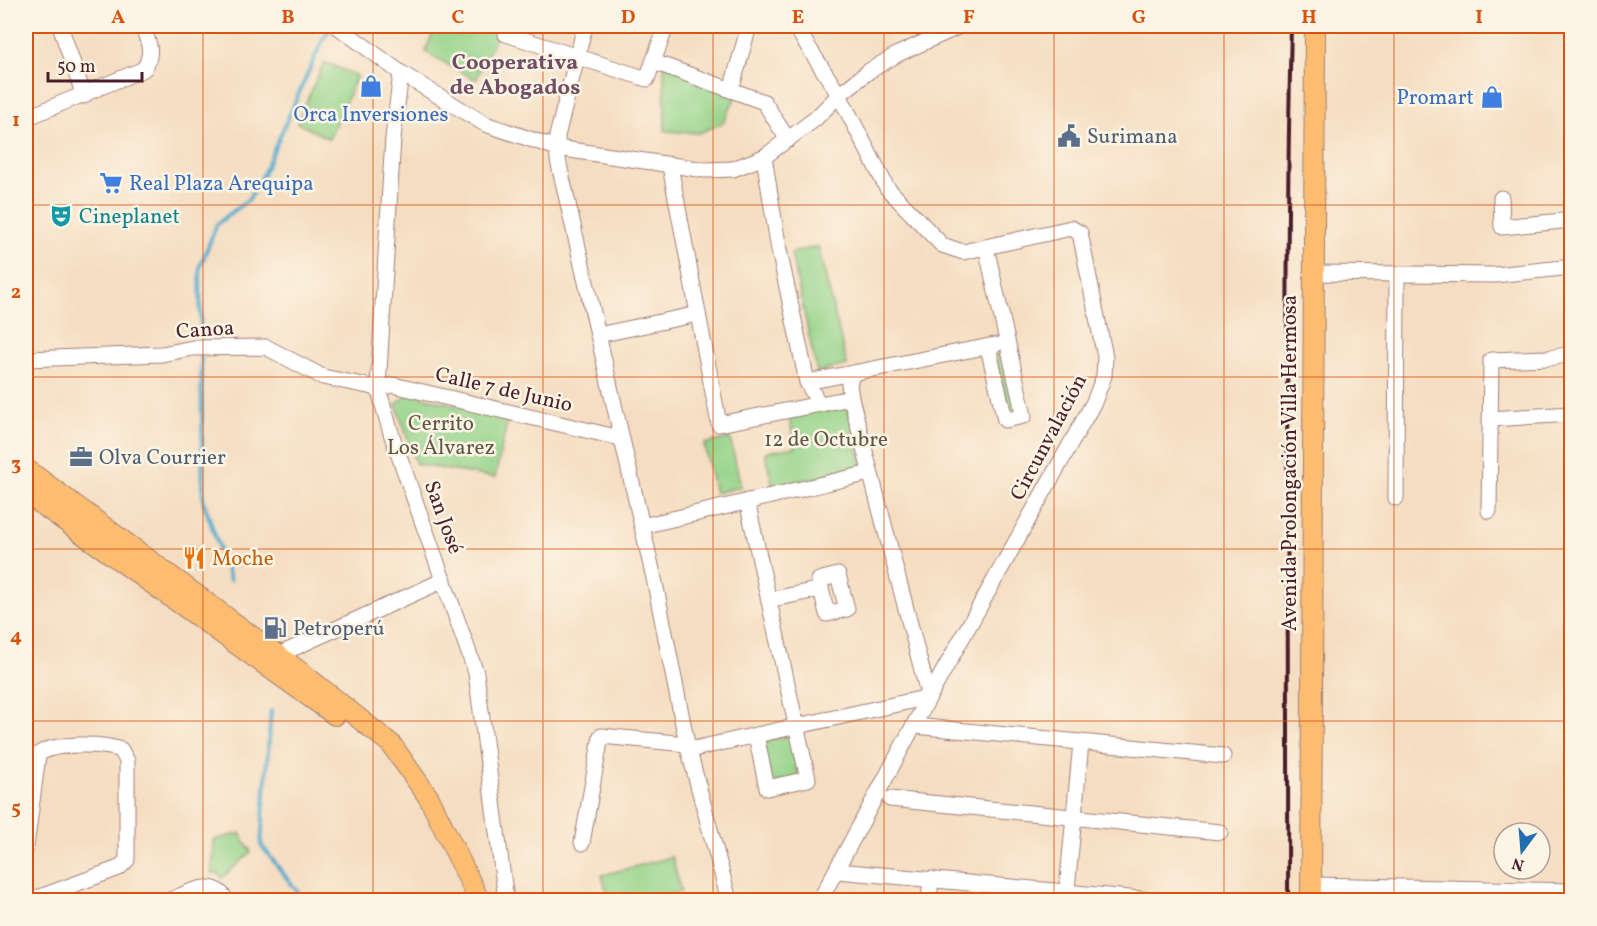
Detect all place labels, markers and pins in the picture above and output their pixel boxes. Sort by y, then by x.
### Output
shop icon: Orca Inversiones [358,73,384,99]
place label: Promart [1397,84,1474,113]
shop icon: Promart [1479,84,1505,110]
place label: Orca Inversiones [294,101,448,130]
public building icon: Surimana [1056,123,1082,149]
place label: Surimana [1087,123,1178,152]
supermarket icon: Real Plaza Arequipa [98,170,124,196]
place label: Real Plaza Arequipa [129,170,314,199]
theatre icon: Cineplanet [48,203,74,229]
place label: Cineplanet [79,203,180,232]
office icon: Olva Courrier [68,444,94,470]
place label: Olva Courrier [99,444,226,473]
restaurant icon: Moche [181,545,207,571]
place label: Moche [212,545,274,574]
fuel station icon: Petroperú [262,615,288,641]
place label: Petroperú [293,615,385,644]

